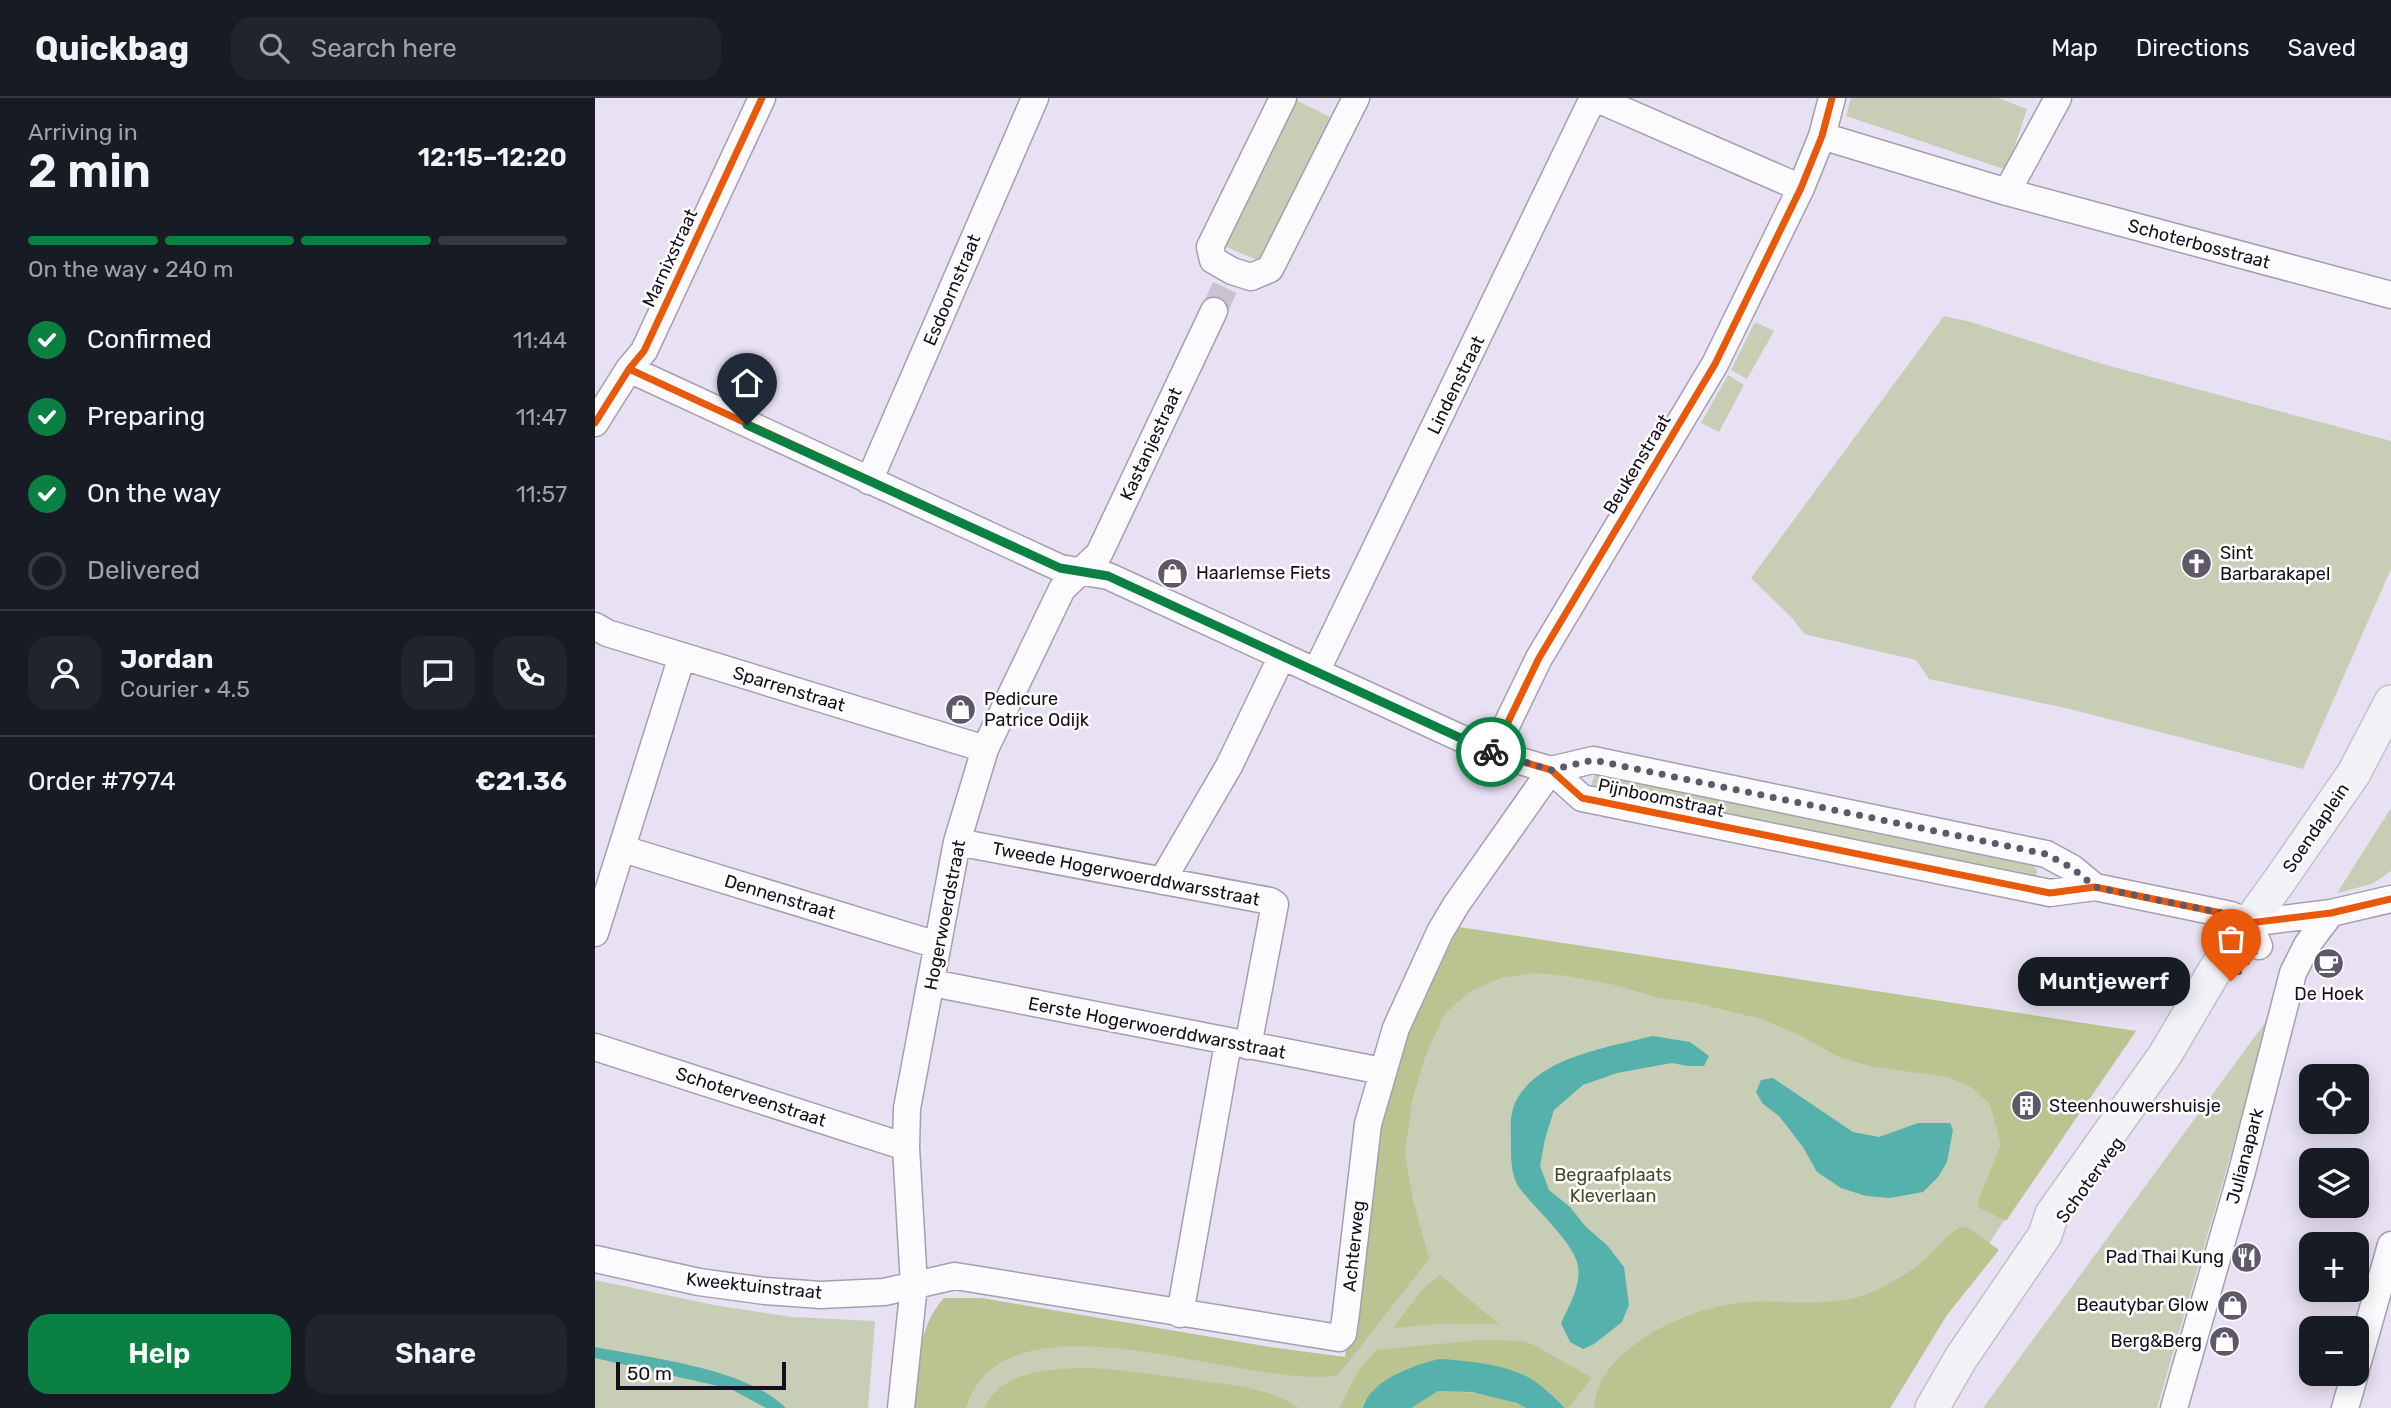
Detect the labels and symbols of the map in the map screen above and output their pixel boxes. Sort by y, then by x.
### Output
street label: Marnixstraat [638,205,702,311]
street label: Schoterbosstraat [2126,214,2272,274]
street label: Esdoornstraat [919,231,985,349]
street label: Lindenstraat [1423,332,1489,438]
pin [717,353,777,425]
street label: Kastanjestraat [1115,384,1187,504]
street label: Beukenstraat [1599,410,1675,518]
place label: Sint Barbarakapel [2220,542,2330,585]
church icon: Sint Barbarakapel [2180,546,2214,580]
shop icon: Haarlemse Fiets [1156,556,1190,590]
place label: Haarlemse Fiets [1196,562,1331,584]
street label: Sparrenstraat [730,662,848,716]
place label: Pedicure Patrice Odijk [984,688,1090,731]
shop icon: Pedicure Patrice Odijk [944,692,978,726]
courier [1456,717,1526,787]
street label: Pijnboomstraat [1596,774,1726,822]
street label: Soendaplein [2278,779,2354,877]
street label: Tweede Hogerwoerddwarsstraat [990,837,1262,911]
street label: Hogerwoerdstraat [920,838,970,992]
street label: Dennenstraat [722,870,838,924]
pin [2201,909,2261,981]
cafe icon: De Hoek [2312,947,2346,981]
callout: Muntjewerf [2017,956,2189,1006]
place label: De Hoek [2294,983,2364,1005]
street label: Eerste Hogerwoerddwarsstraat [1026,992,1288,1064]
street label: Schoterveenstraat [673,1062,829,1132]
building icon: Steenhouwershuisje [2009,1089,2043,1123]
place label: Steenhouwershuisje [2049,1095,2221,1117]
street label: Julianapark [2222,1105,2269,1206]
street label: Schoterweg [2051,1133,2129,1227]
park label: Begraafplaats Kleverlaan [1554,1164,1672,1207]
street label: Achterweg [1338,1199,1370,1293]
restaurant icon: Pad Thai Kung [2230,1240,2264,1274]
place label: Pad Thai Kung [2105,1246,2224,1268]
street label: Kweektuinstraat [685,1268,823,1304]
shop icon: Beautybar Glow [2215,1288,2249,1322]
place label: Beautybar Glow [2077,1294,2209,1316]
shop icon: Berg&Berg [2208,1324,2242,1358]
place label: Berg&Berg [2111,1330,2202,1352]
scale bar [616,1359,786,1391]

